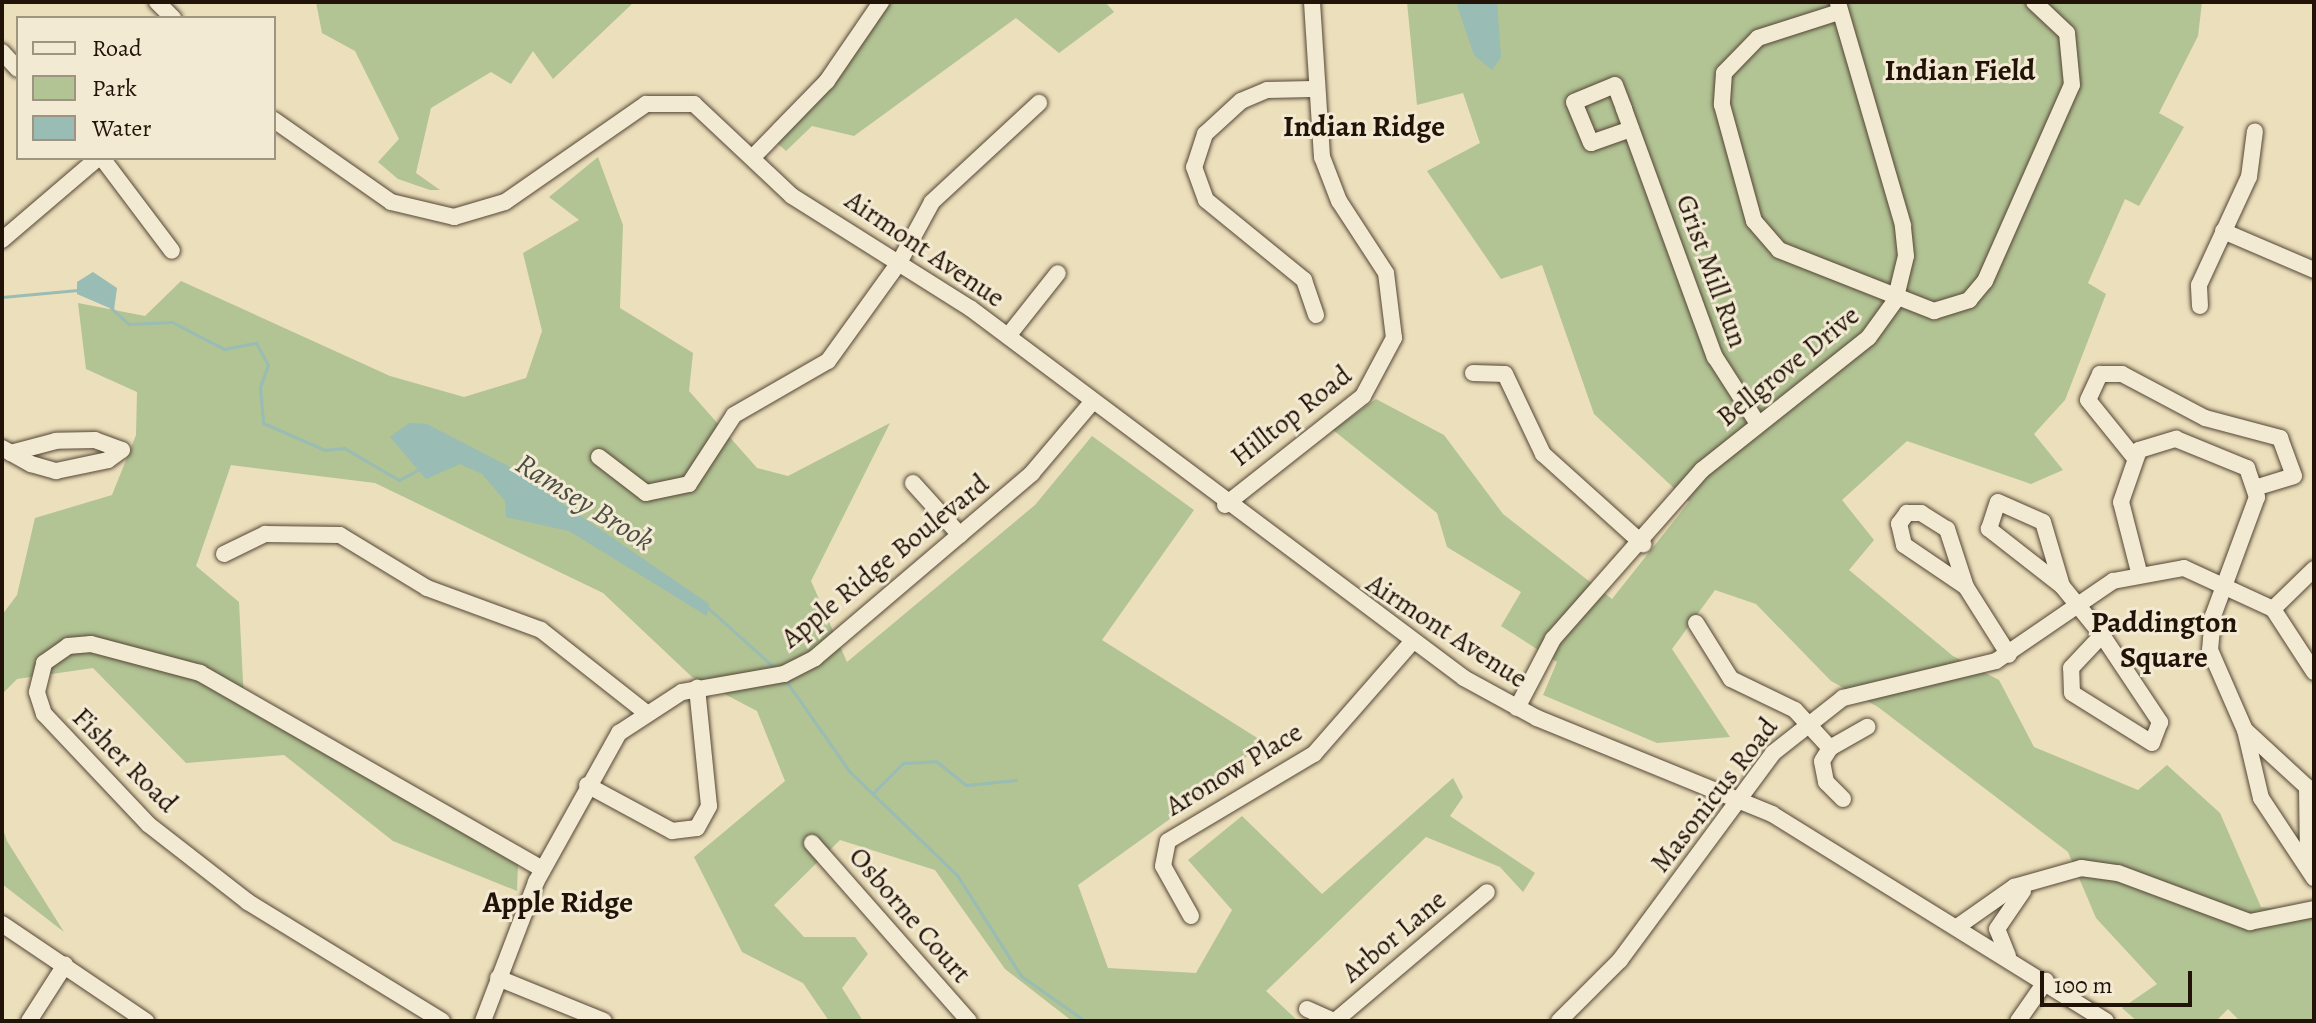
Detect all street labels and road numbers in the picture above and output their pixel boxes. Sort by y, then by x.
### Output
street label: Airmont Avenue [839,183,1011,315]
street label: Grist Mill Run [1669,190,1755,352]
street label: Bellgrove Drive [1710,298,1866,434]
street label: Hilltop Road [1224,358,1358,474]
street label: Apple Ridge Boulevard [774,467,996,655]
street label: Airmont Avenue [1360,566,1534,696]
street label: Fisher Road [65,700,185,820]
street label: Masonicus Road [1643,711,1785,879]
street label: Aronow Place [1160,715,1308,823]
street label: Osborne Court [842,840,978,990]
street label: Arbor Lane [1335,883,1453,989]

